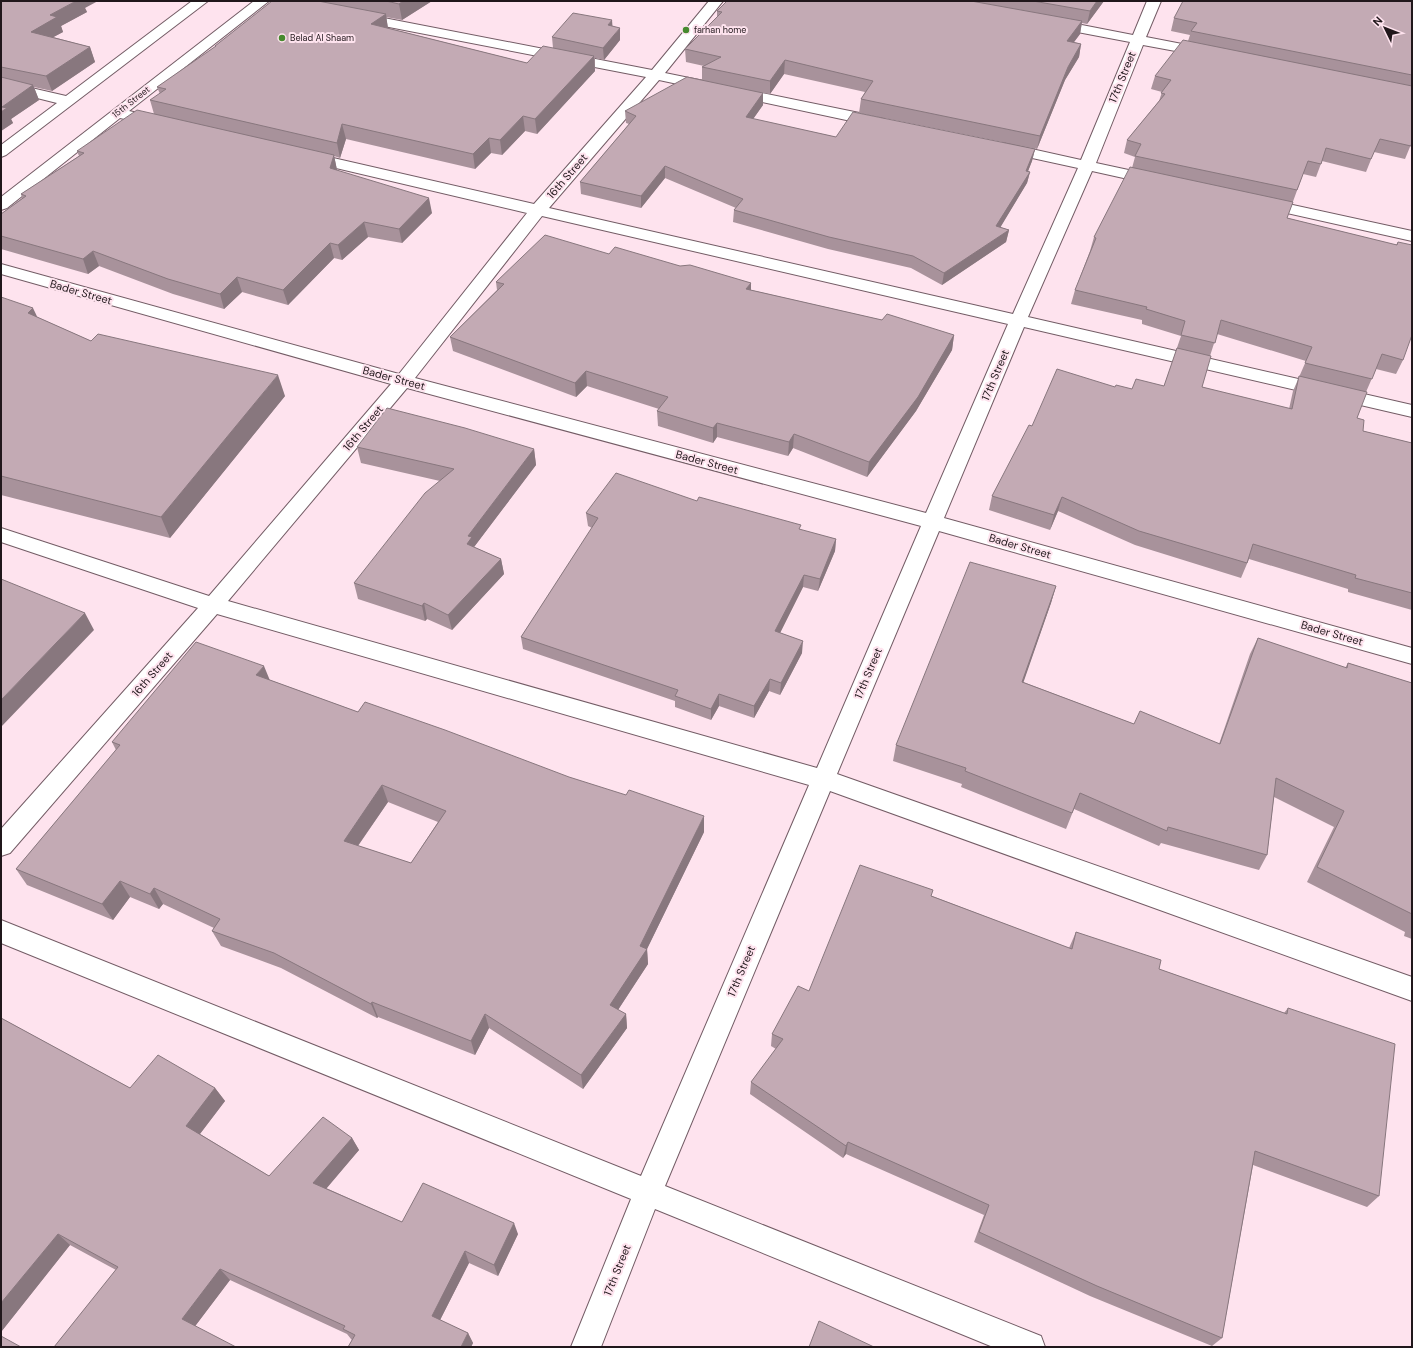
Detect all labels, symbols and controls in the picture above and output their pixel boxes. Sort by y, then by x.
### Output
north arrow [1365,8,1405,48]
text: N [1370,13,1386,29]
place label: farhan home [694,24,746,36]
marker: farhan home [681,25,691,35]
place label: Belad Al Shaam [290,32,354,44]
marker: Belad Al Shaam [277,33,287,43]
street label: 17th Street [1105,49,1139,105]
street label: 15th Street [110,83,153,121]
street label: 16th Street [544,151,590,201]
street label: Bader Street [48,276,114,308]
street label: 17th Street [978,347,1012,403]
street label: Bader Street [361,363,427,393]
street label: 16th Street [340,402,386,454]
street label: Bader Street [674,447,740,477]
street label: Bader Street [987,530,1053,562]
street label: Bader Street [1299,617,1365,649]
street label: 17th Street [851,645,885,701]
street label: 16th Street [129,649,175,699]
street label: 17th Street [724,943,758,999]
street label: 17th Street [600,1242,634,1298]

